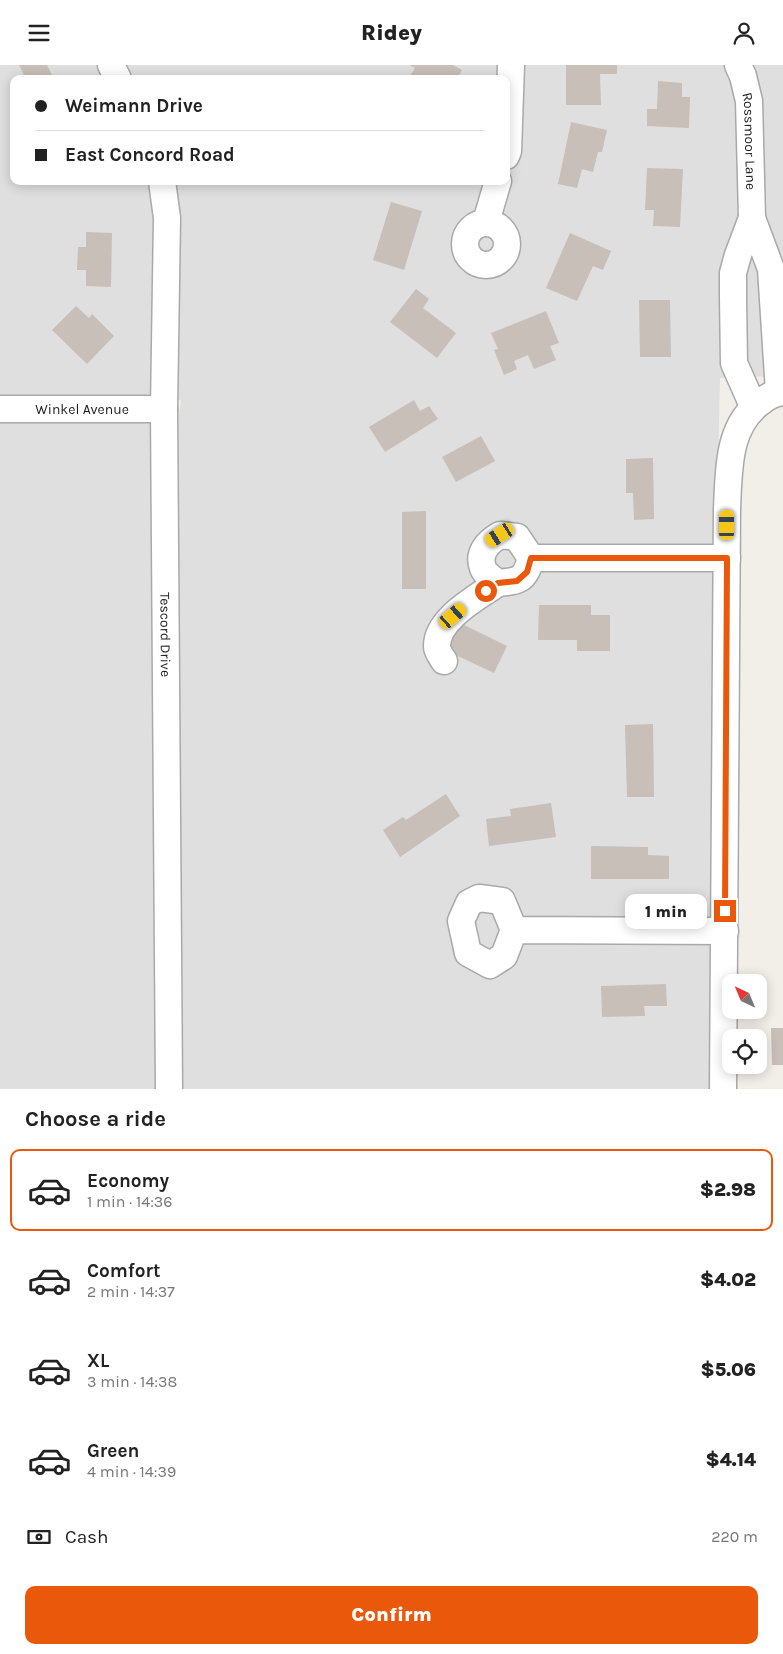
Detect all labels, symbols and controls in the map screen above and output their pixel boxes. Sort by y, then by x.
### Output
icon: menu [25,19,53,47]
icon: person [730,19,758,47]
text: Ridey [361,20,422,46]
street label: Rossmoor Lane [739,91,760,190]
text: Weimann Drive [65,95,203,117]
text: East Concord Road [65,144,235,166]
street label: Winkel Avenue [35,401,129,418]
car [719,510,734,540]
car [483,521,516,549]
route start [475,580,497,602]
street label: Tescord Drive [157,592,174,677]
car [436,600,469,632]
callout: 1 min [625,893,708,929]
route end [714,900,736,922]
text: 1 min [645,902,687,921]
north arrow [722,974,768,1019]
map controls [722,974,767,1074]
button: locate [722,1029,767,1074]
text: Choose a ride [25,1106,166,1132]
icon: car [27,1168,72,1213]
text: Economy [87,1170,169,1192]
text: $2.98 [700,1179,756,1201]
text: 1 min · 14:36 [87,1192,172,1211]
icon: car [27,1258,72,1303]
text: Comfort [87,1260,161,1282]
text: $4.02 [700,1269,756,1291]
text: 2 min · 14:37 [87,1282,175,1301]
icon: car [27,1348,72,1393]
text: XL [87,1350,109,1372]
text: $5.06 [701,1359,756,1381]
text: 3 min · 14:38 [87,1372,177,1391]
icon: car [27,1438,72,1483]
text: Green [87,1440,139,1462]
text: $4.14 [706,1449,756,1471]
text: 4 min · 14:39 [87,1462,176,1481]
icon: cash [25,1523,53,1551]
text: Cash [65,1526,109,1548]
text: 220 m [711,1527,758,1546]
button: Confirm [25,1586,758,1644]

